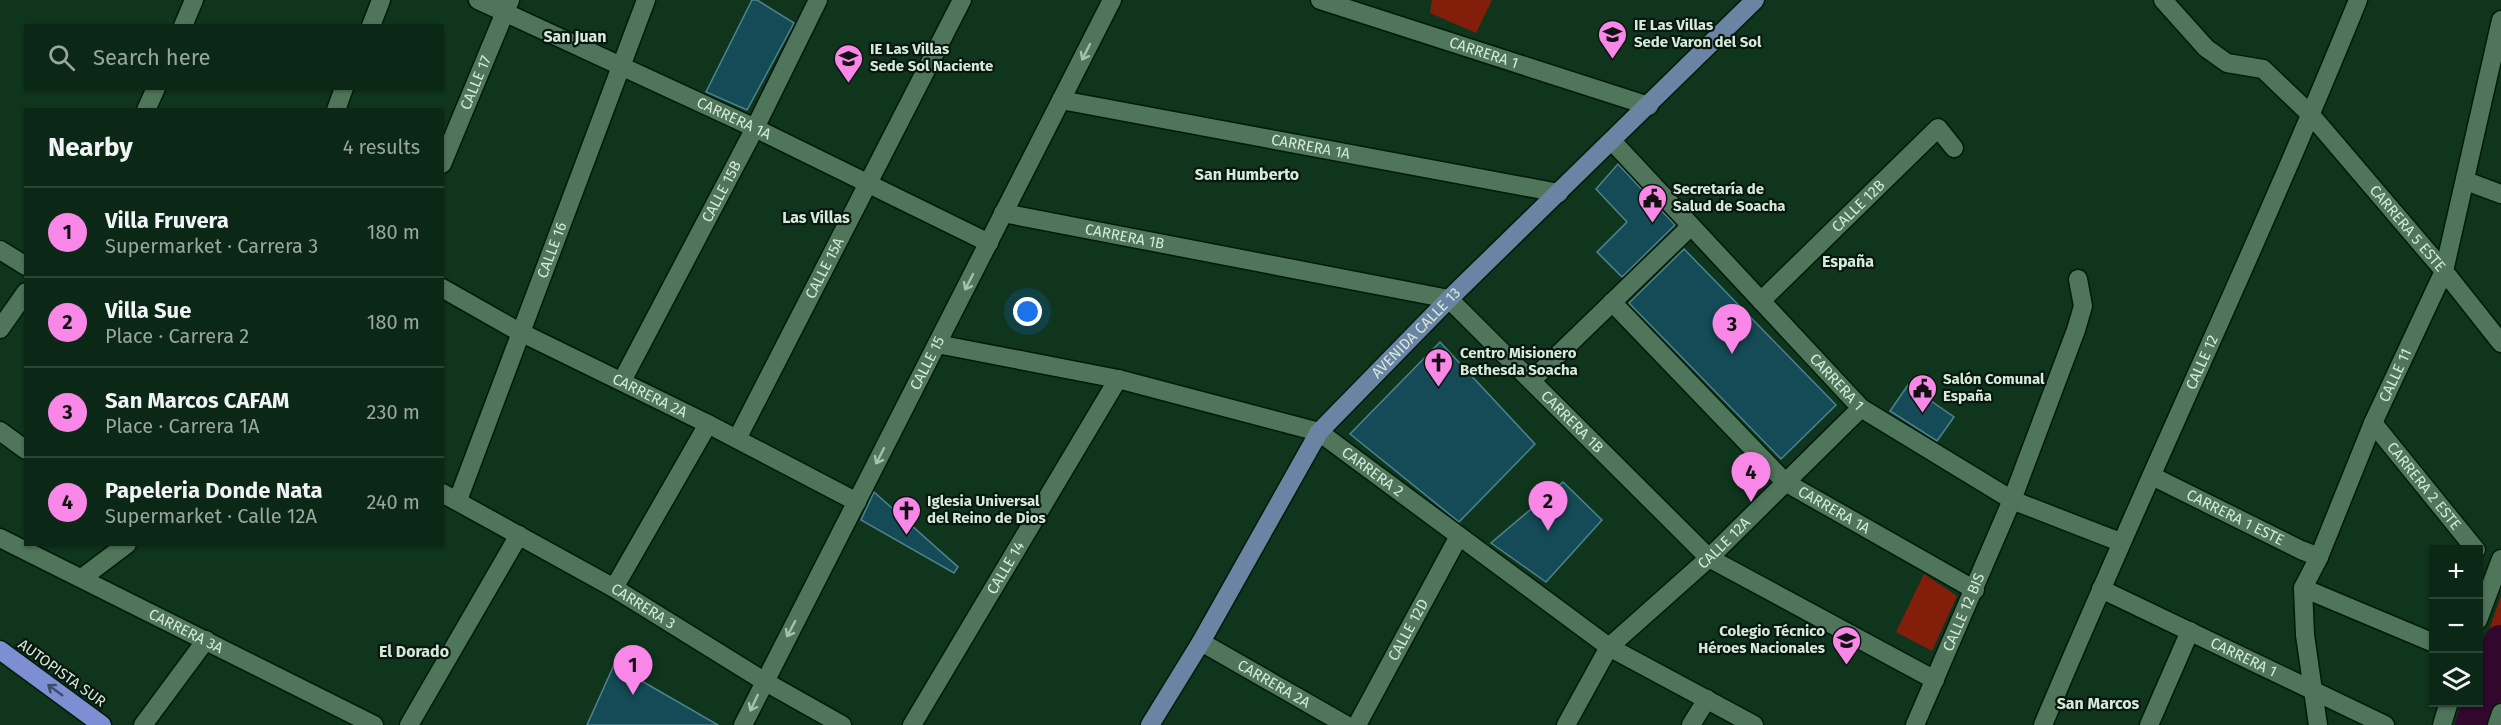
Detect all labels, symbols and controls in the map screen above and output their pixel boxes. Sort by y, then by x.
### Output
place label: IE Las Villas Sede Varon del Sol [1634,16,1762,51]
school or university icon: IE Las Villas Sede Varon del Sol [1597,18,1629,60]
search box [24,24,444,90]
district label: San Juan [543,27,607,46]
street label: CARRERA 1 [1447,33,1520,72]
place label: IE Las Villas Sede Sol Naciente [870,40,993,75]
icon: search [45,41,78,74]
school or university icon: IE Las Villas Sede Sol Naciente [833,42,865,84]
one-way arrow [1079,43,1091,61]
text: Search here [93,44,211,71]
street label: CALLE 17 [456,53,495,113]
street label: CARRERA 1A [694,93,774,144]
street label: CARRERA 1A [1270,130,1352,163]
text: Nearby [48,132,133,163]
text: 4 results [343,135,420,159]
street label: CALLE 15B [698,158,745,225]
district label: San Humberto [1195,165,1299,184]
street label: CALLE 12B [1828,176,1889,236]
place label: Secretaría de Salud de Soacha [1673,180,1786,215]
street label: CARRERA 5 ESTE [2366,181,2449,275]
public building icon: Secretaría de Salud de Soacha [1636,182,1668,224]
text: Villa Fruvera [105,207,229,234]
district label: Las Villas [782,208,850,227]
text: 1 [63,220,72,244]
text: 180 m [367,220,420,244]
street label: CALLE 16 [533,220,571,281]
street label: CARRERA 1B [1084,220,1166,253]
text: Supermarket · Carrera 3 [105,234,318,258]
street label: CALLE 15A [801,234,848,302]
district label: España [1822,252,1874,271]
one-way arrow [962,273,974,291]
street label: AVENIDA CALLE 13 [1368,284,1464,382]
text: Villa Sue [105,297,191,324]
your location [1013,297,1042,326]
pin: 3 [1712,304,1752,354]
text: 2 [62,310,73,334]
text: 180 m [367,310,420,334]
text: Place · Carrera 2 [105,324,249,348]
street label: CALLE 12 [2182,332,2222,392]
street label: CALLE 15 [906,333,948,393]
place label: Centro Misionero Bethesda Soacha [1460,344,1578,379]
church icon: Centro Misionero Bethesda Soacha [1423,346,1455,388]
street label: CALLE 11 [2375,346,2415,405]
street label: CARRERA 1 [1806,350,1868,414]
street label: CARRERA 2A [609,370,690,422]
place label: Salón Comunal España [1943,370,2045,405]
public building icon: Salón Comunal España [1906,372,1938,414]
text: San Marcos CAFAM [105,387,289,414]
street label: CARRERA 1B [1537,387,1607,456]
text: 3 [62,400,73,424]
text: 230 m [367,400,420,424]
text: Place · Carrera 1A [105,414,259,438]
street label: CARRERA 2 ESTE [2383,438,2465,533]
street label: CARRERA 2 [1338,443,1407,501]
one-way arrow [874,447,886,465]
pin: 4 [1732,452,1770,502]
text: Papeleria Donde Nata [105,477,323,504]
pin: 2 [1528,482,1568,531]
street label: CARRERA 1A [1795,482,1874,538]
street label: CARRERA 1 ESTE [2183,486,2287,549]
text: 4 [62,490,73,514]
text: 240 m [366,490,420,514]
place label: Iglesia Universal del Reino de Dios [927,492,1046,527]
church icon: Iglesia Universal del Reino de Dios [890,494,922,536]
text: Supermarket · Calle 12A [105,504,317,528]
street label: CALLE 12A [1694,513,1754,573]
street label: CALLE 14 [983,538,1028,597]
map controls [2429,545,2483,707]
button: + [2429,545,2483,599]
street label: CALLE 12 BIS [1939,570,1989,654]
street label: CARRERA 3 [608,579,679,633]
street label: CALLE 12D [1384,596,1432,664]
button: − [2429,599,2483,653]
street label: CARRERA 3A [146,605,227,657]
one-way arrow [785,620,796,638]
place label: Colegio Técnico Héroes Nacionales [1698,622,1825,657]
school or university icon: Colegio Técnico Héroes Nacionales [1830,624,1862,666]
street label: CARRERA 1 [2207,634,2280,681]
street label: AUTOPISTA SUR [15,635,109,711]
district label: El Dorado [379,642,449,661]
pin: 1 [614,646,652,695]
button: layers [2429,653,2483,707]
street label: CARRERA 2A [1234,656,1314,712]
one-way arrow [48,684,64,697]
one-way arrow [747,693,759,711]
district label: San Marcos [2057,694,2140,713]

